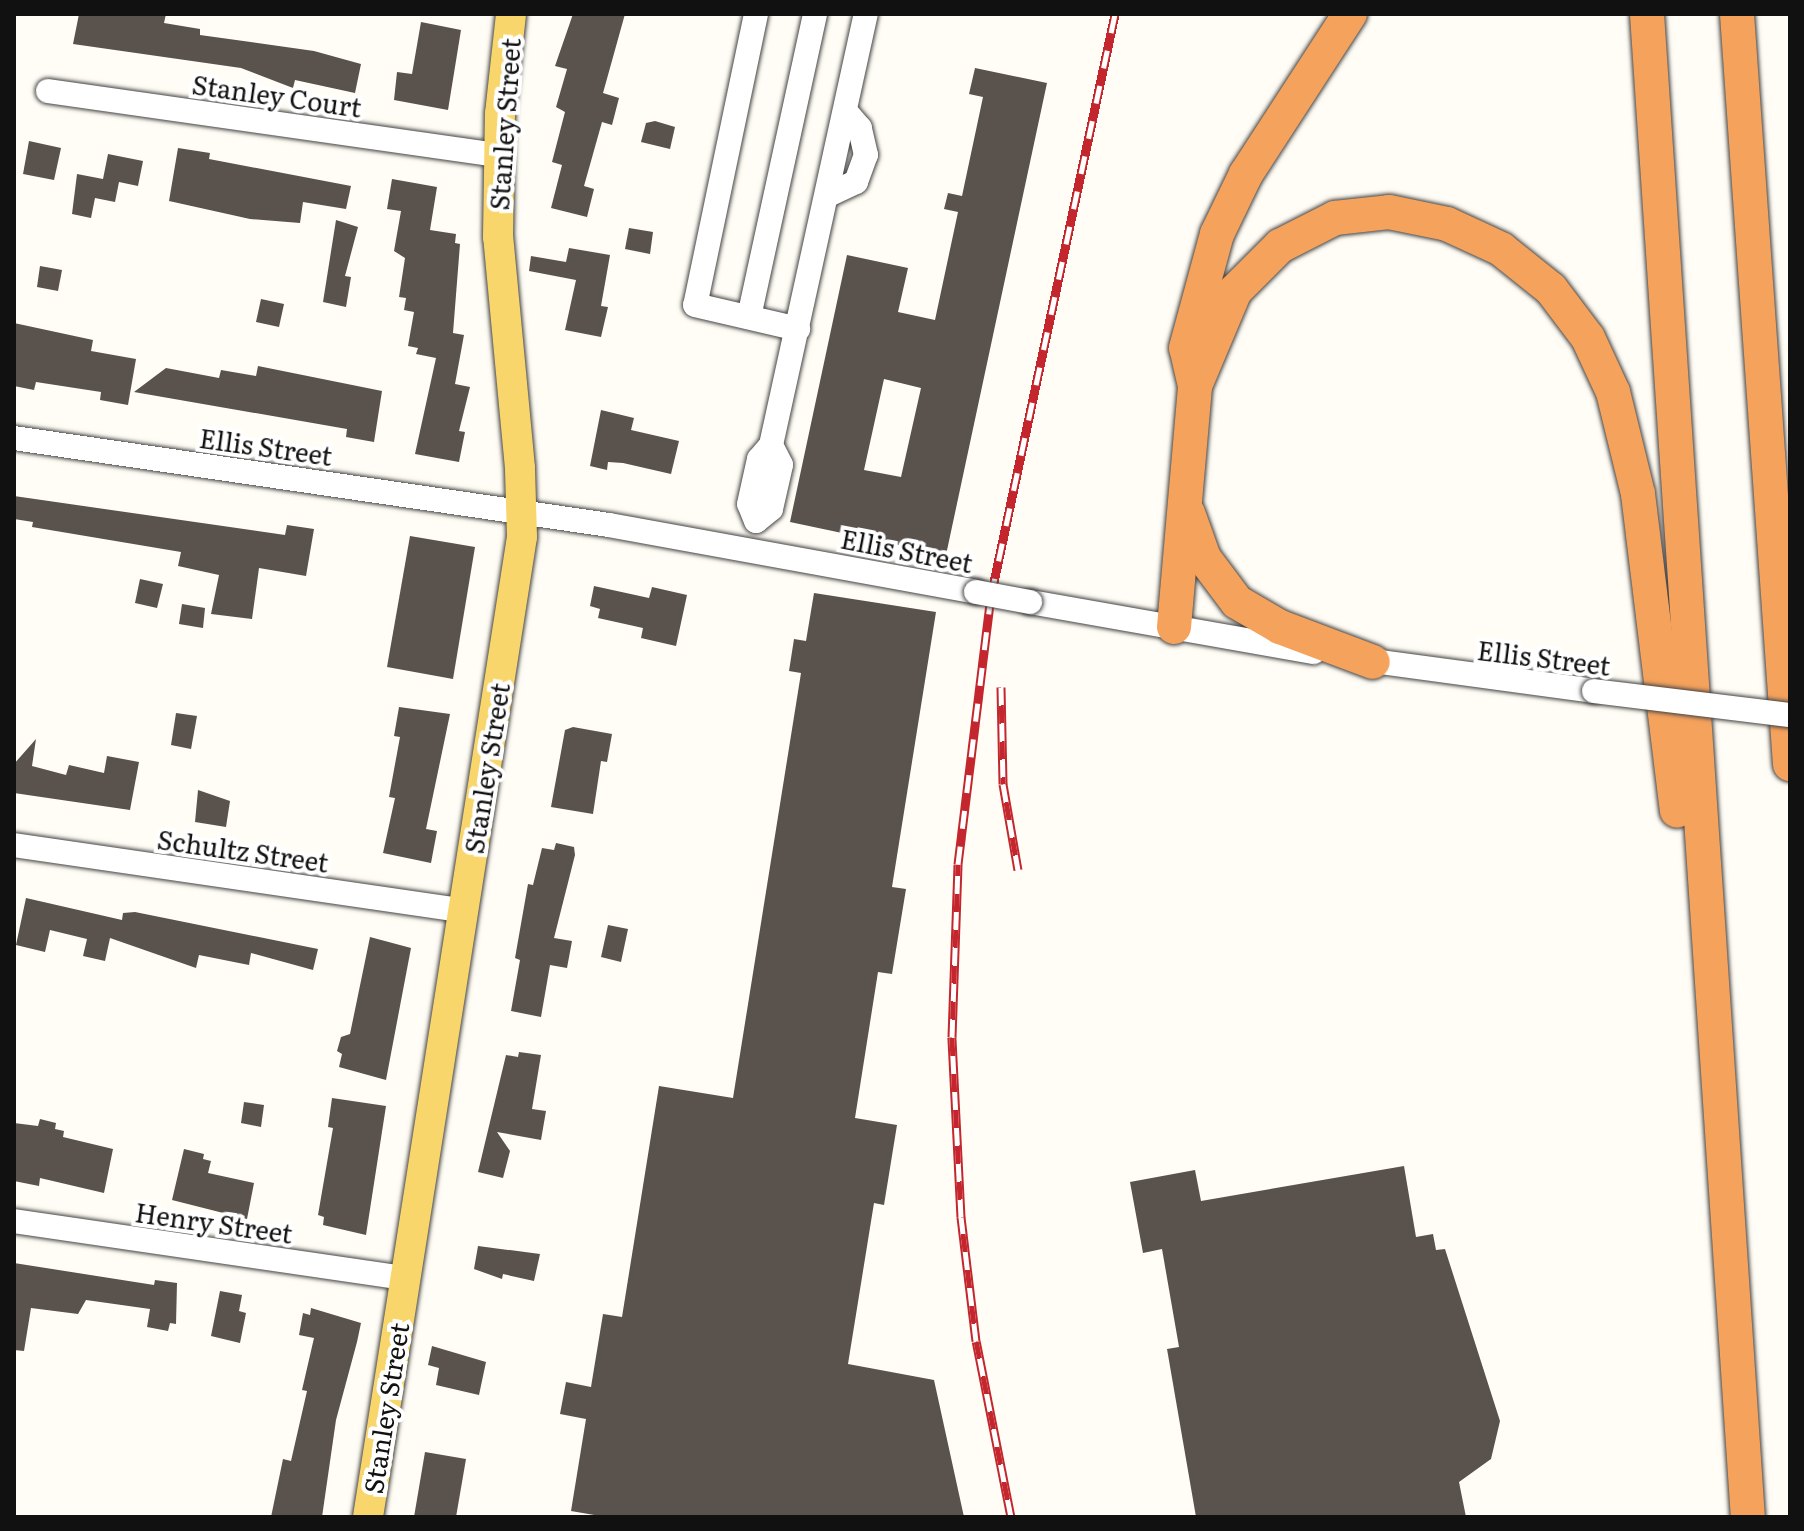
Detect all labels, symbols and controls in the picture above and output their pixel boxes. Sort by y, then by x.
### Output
street label: Stanley Street [482,37,526,211]
street label: Stanley Court [190,68,364,122]
street label: Ellis Street [198,421,334,471]
street label: Ellis Street [838,522,976,578]
street label: Ellis Street [1476,633,1612,681]
street label: Stanley Street [457,680,515,856]
street label: Schultz Street [155,823,331,877]
street label: Henry Street [133,1196,295,1248]
street label: Stanley Street [356,1320,414,1496]

